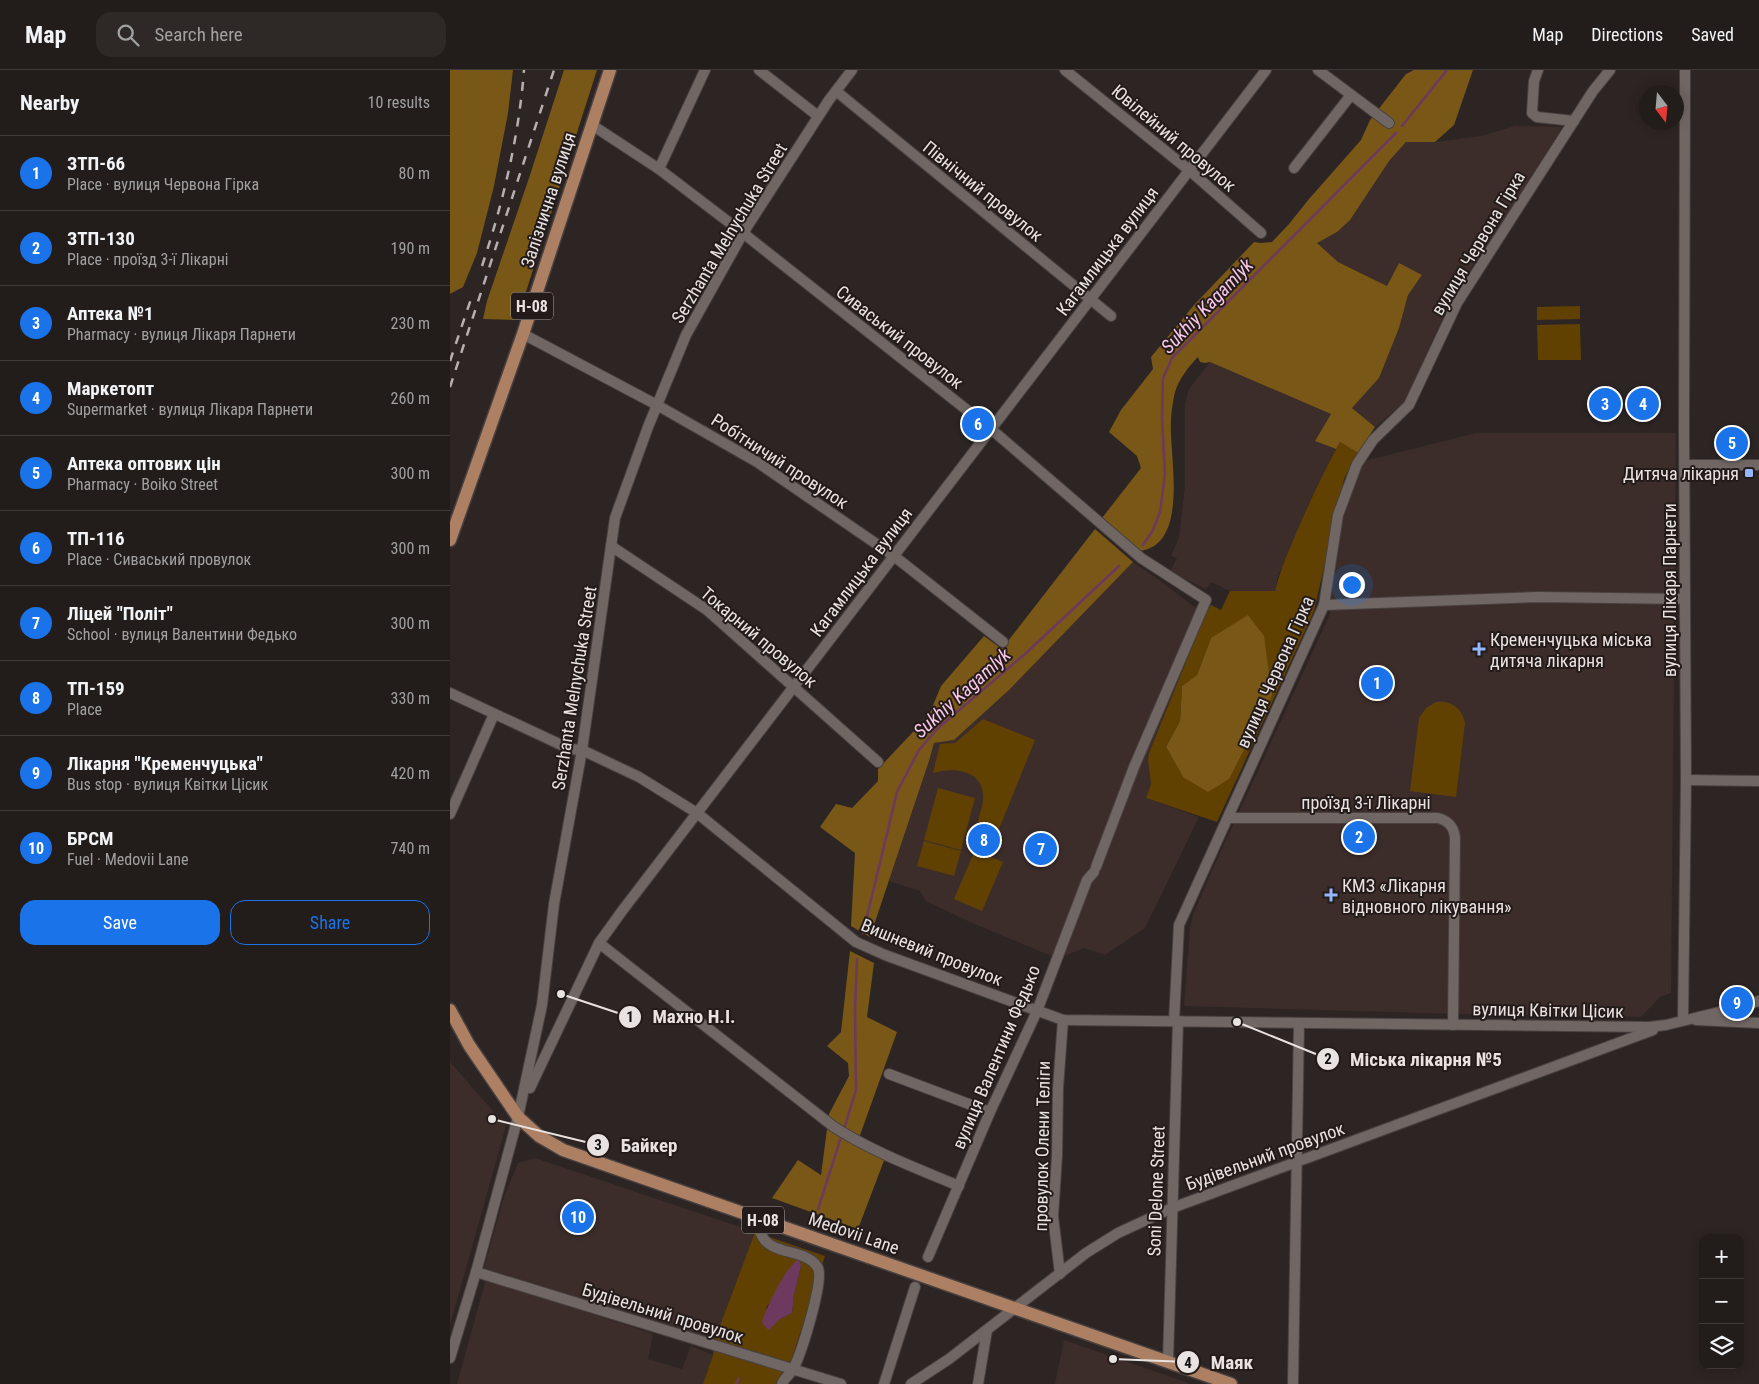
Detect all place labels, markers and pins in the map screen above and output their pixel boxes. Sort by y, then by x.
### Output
pin: 3 [1589,385,1621,423]
pin: 4 [1627,385,1659,423]
pin: 6 [962,405,994,443]
pin: 5 [1716,424,1748,462]
place label: Дитяча лікарня [1623,463,1739,484]
marker: Дитяча лікарня [1743,467,1755,479]
place label: Кременчуцька міська дитяча лікарня [1490,629,1652,671]
marker: Кременчуцька міська дитяча лікарня [1472,642,1486,656]
pin: 1 [1361,664,1393,702]
pin: 2 [1343,818,1375,856]
pin: 8 [968,821,1000,859]
pin: 7 [1025,830,1057,868]
place label: КМЗ «Лікарня відновного лікування» [1342,875,1512,917]
marker: КМЗ «Лікарня відновного лікування» [1324,888,1338,902]
pin: 9 [1721,984,1753,1022]
callout: Махно Н.І. [617,1000,745,1034]
callout: Міська лікарня №5 [1315,1042,1512,1076]
callout: Байкер [586,1128,688,1162]
pin: 10 [562,1198,594,1236]
callout: Маяк [1175,1345,1263,1379]

